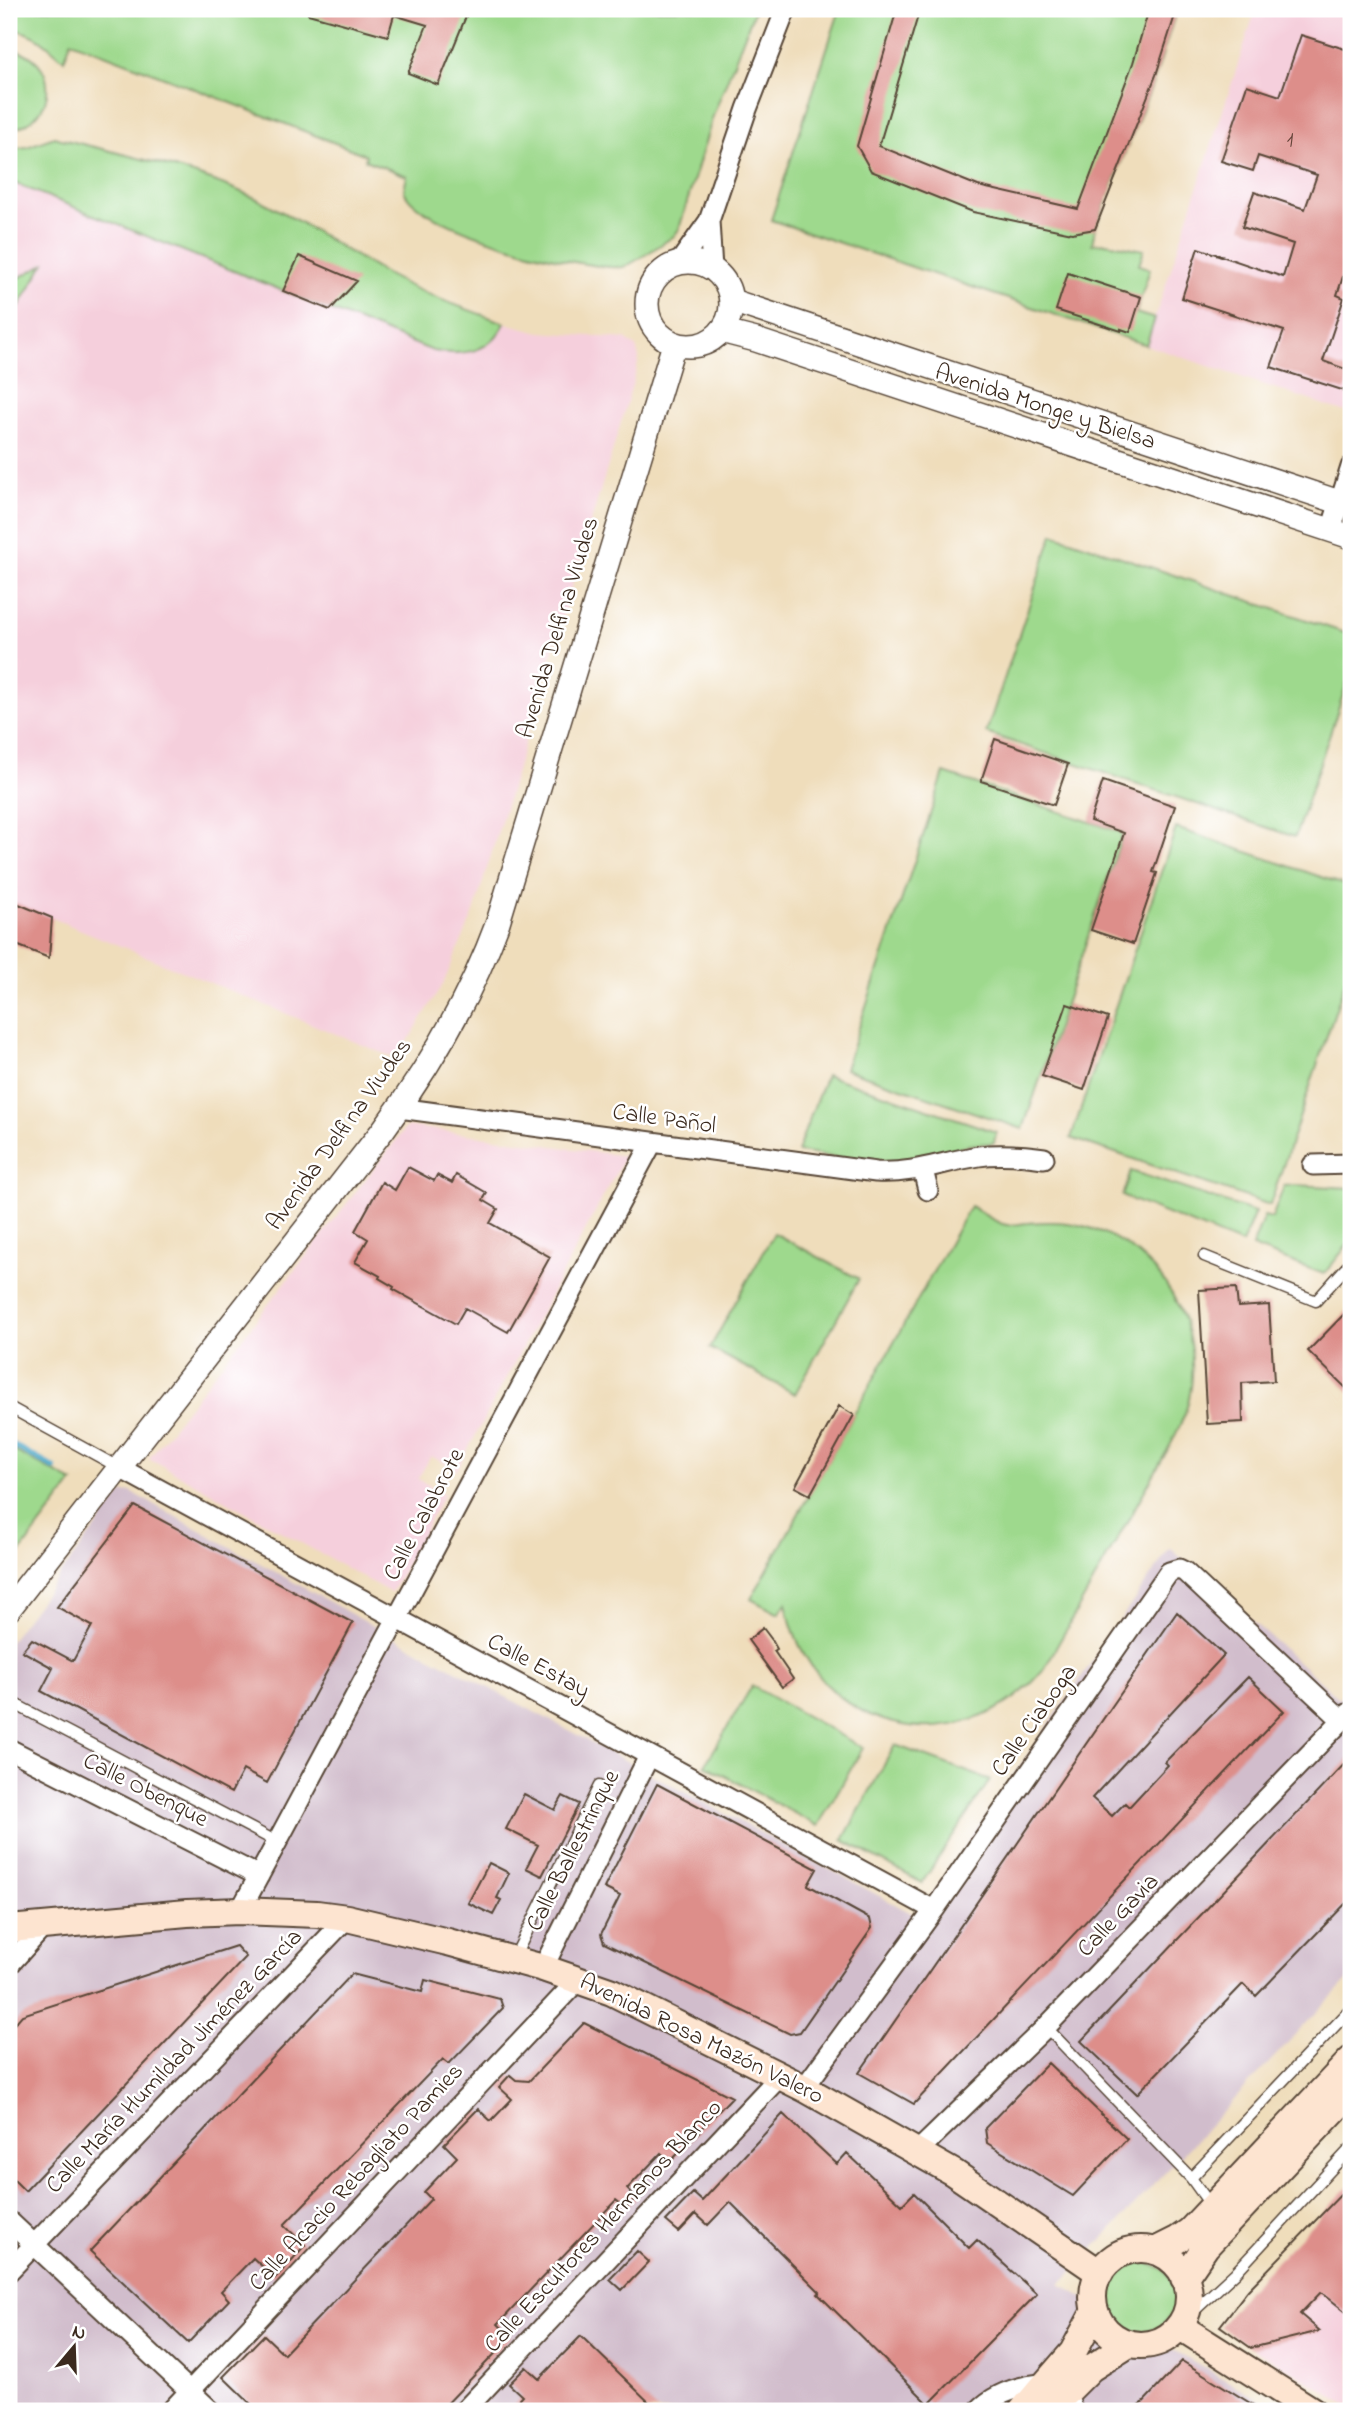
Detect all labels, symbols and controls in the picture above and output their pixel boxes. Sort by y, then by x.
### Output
house number: 1 [1287,126,1294,156]
street label: Avenida Monge y Bielsa [930,356,1160,461]
street label: Avenida Delfina Viudes [509,513,609,743]
street label: Avenida Delfina Viudes [258,1032,422,1238]
street label: Calle Pañol [610,1095,718,1145]
street label: Calle Calabrote [375,1442,475,1587]
street label: Calle Estay [480,1625,596,1710]
street label: Calle Ciaboga [983,1658,1087,1784]
street label: Calle Obenque [76,1744,214,1838]
street label: Calle Ballestrinque [518,1764,630,1938]
street label: Calle Gavia [1070,1866,1168,1966]
street label: Calle María Humildad Jiménez García [38,1921,312,2203]
street label: Avenida Rosa Mazón Valero [573,1966,829,2114]
street label: Calle Acacio Rebagliato Pamies [241,2056,473,2300]
street label: Calle Escultores Hermanos Blanco [477,2092,731,2362]
north arrow [38,2312,108,2382]
text: N [68,2318,89,2348]

